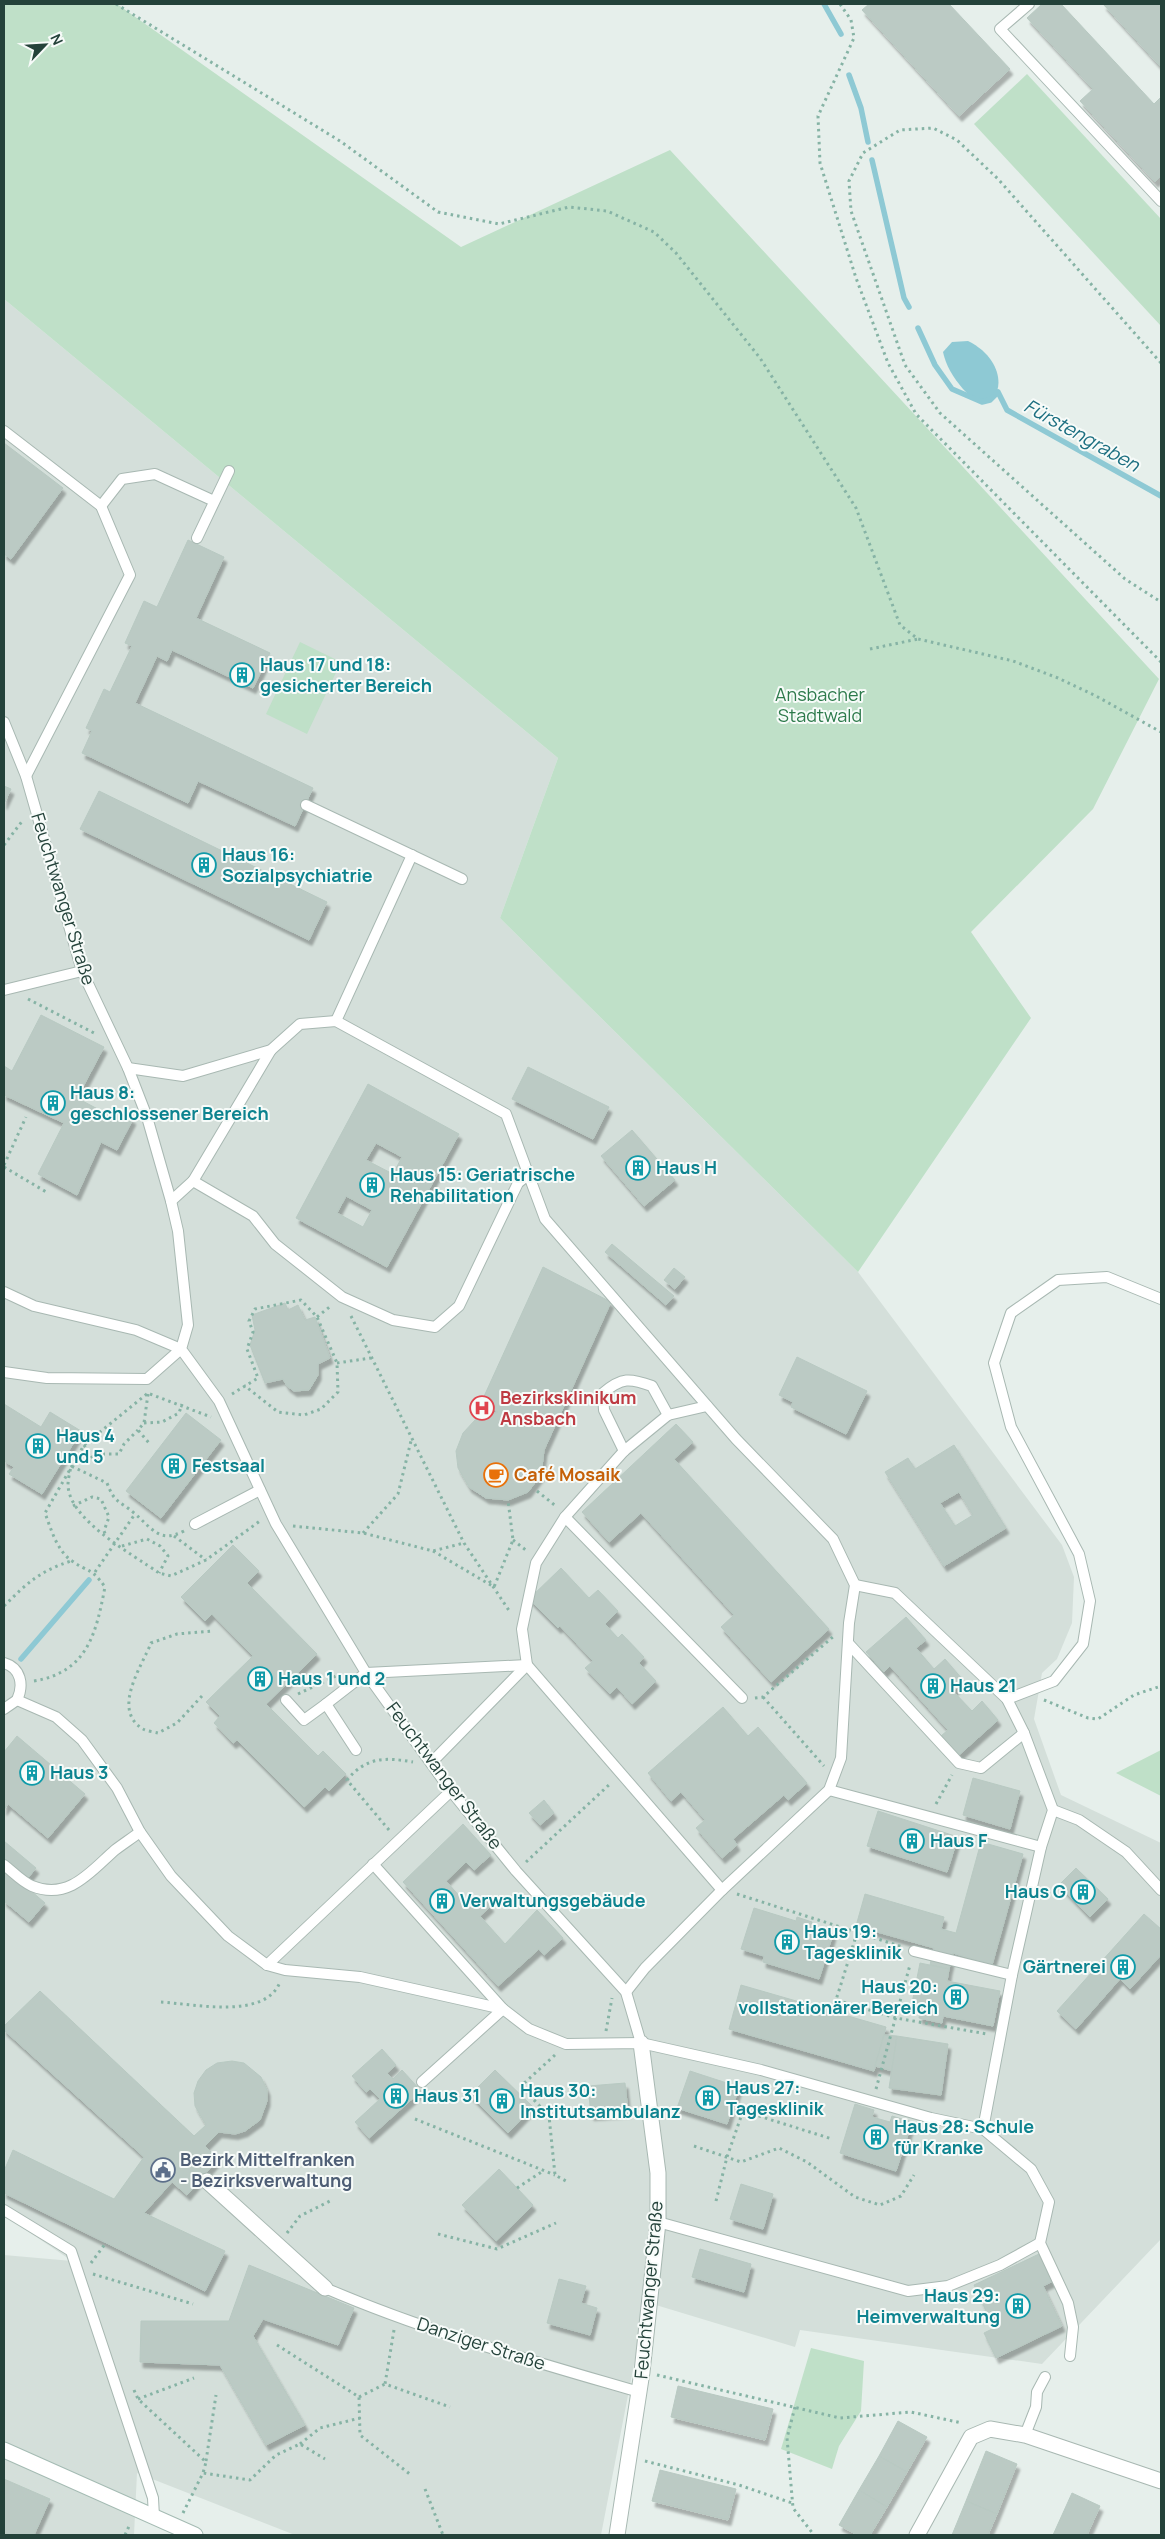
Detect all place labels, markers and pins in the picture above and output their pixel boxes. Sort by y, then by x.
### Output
place label: Haus 17 und 18: gesicherter Bereich [260,652,432,697]
building icon: Haus 17 und 18: gesicherter Bereich [229,662,255,688]
place label: Haus 16: Sozialpsychiatrie [222,842,373,887]
building icon: Haus 16: Sozialpsychiatrie [191,852,217,878]
place label: Haus 8: geschlossener Bereich [70,1080,269,1125]
building icon: Haus 8: geschlossener Bereich [40,1090,66,1116]
building icon: Haus H [625,1155,651,1181]
place label: Haus H [656,1155,717,1179]
place label: Haus 15: Geriatrische Rehabilitation [390,1162,575,1207]
building icon: Haus 15: Geriatrische Rehabilitation [359,1172,385,1198]
place label: Bezirksklinikum Ansbach [500,1385,637,1430]
hospital icon: Bezirksklinikum Ansbach [469,1395,495,1421]
place label: Haus 4 und 5 [56,1423,115,1468]
building icon: Haus 4 und 5 [25,1433,51,1459]
building icon: Festsaal [161,1453,187,1479]
place label: Festsaal [192,1453,265,1477]
cafe icon: Café Mosaik [483,1462,509,1488]
place label: Café Mosaik [514,1462,621,1486]
building icon: Haus 1 und 2 [247,1666,273,1692]
place label: Haus 1 und 2 [278,1666,385,1690]
building icon: Haus 21 [920,1673,946,1699]
place label: Haus 21 [950,1673,1017,1697]
building icon: Haus 3 [19,1760,45,1786]
place label: Haus 3 [50,1760,108,1784]
building icon: Haus F [899,1828,925,1854]
place label: Haus F [930,1828,988,1852]
place label: Haus G [1005,1879,1066,1903]
building icon: Haus G [1070,1879,1096,1905]
building icon: Verwaltungsgebäude [429,1888,455,1914]
place label: Verwaltungsgebäude [460,1888,646,1912]
place label: Haus 19: Tagesklinik [804,1919,903,1964]
building icon: Haus 19: Tagesklinik [774,1929,800,1955]
place label: Gärtnerei [1023,1954,1106,1978]
building icon: Gärtnerei [1110,1954,1136,1980]
place label: Haus 20: vollstationärer Bereich [738,1974,938,2019]
building icon: Haus 20: vollstationärer Bereich [943,1984,969,2010]
place label: Haus 27: Tagesklinik [726,2075,825,2120]
place label: Haus 30: Institutsambulanz [520,2078,681,2123]
building icon: Haus 31 [383,2083,409,2109]
place label: Haus 31 [414,2083,480,2107]
building icon: Haus 27: Tagesklinik [695,2085,721,2111]
building icon: Haus 30: Institutsambulanz [489,2088,515,2114]
place label: Haus 28: Schule für Kranke [894,2114,1034,2159]
building icon: Haus 28: Schule für Kranke [863,2124,889,2150]
place label: Bezirk Mittelfranken - Bezirksverwaltung [180,2147,355,2192]
public building icon: Bezirk Mittelfranken - Bezirksverwaltung [150,2157,176,2183]
place label: Haus 29: Heimverwaltung [857,2283,1000,2328]
building icon: Haus 29: Heimverwaltung [1005,2293,1031,2319]

